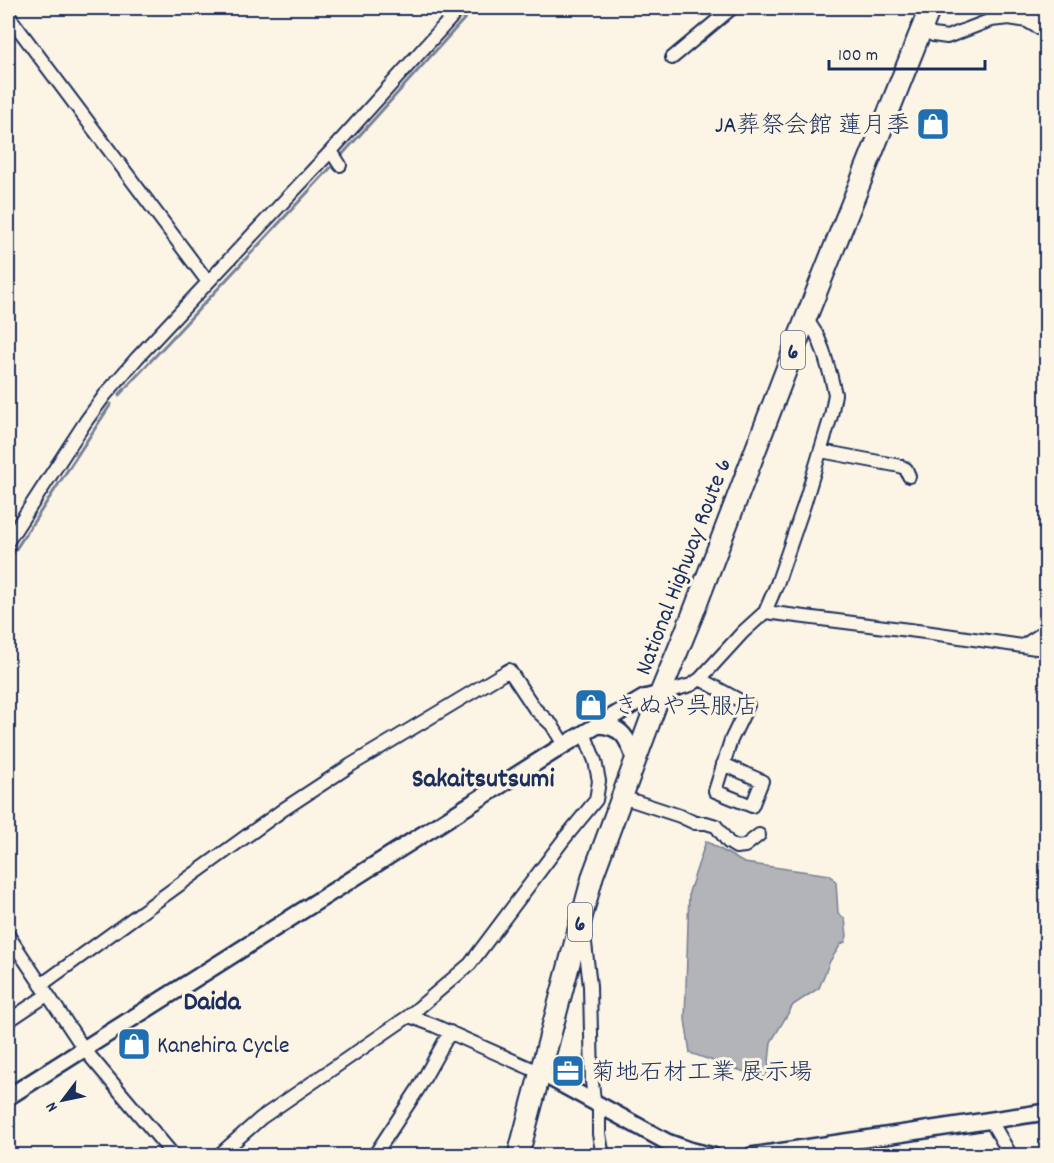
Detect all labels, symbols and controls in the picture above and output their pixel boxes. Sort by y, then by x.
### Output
scale bar [829,33,985,71]
text: 100 m [838,44,878,69]
shop icon: JA葬祭会館 蓮月季 [915,106,951,142]
place label: JA葬祭会館 蓮月季 [715,110,910,144]
road number: 6 [781,331,805,369]
street label: National Highway Route 6 [628,454,742,681]
shop icon: きぬや呉服店 [573,687,609,723]
place label: きぬや呉服店 [614,691,758,725]
district label: Sakaitsutsumi [412,761,554,800]
road number: 6 [568,903,592,941]
district label: Daida [184,984,242,1023]
shop icon: Kanehira Cycle [116,1026,152,1062]
place label: Kanehira Cycle [157,1030,290,1064]
office icon: 菊地石材工業 展示場 [550,1053,586,1089]
place label: 菊地石材工業 展示場 [591,1057,813,1091]
north arrow [33,1070,93,1130]
text: N [41,1097,64,1116]

